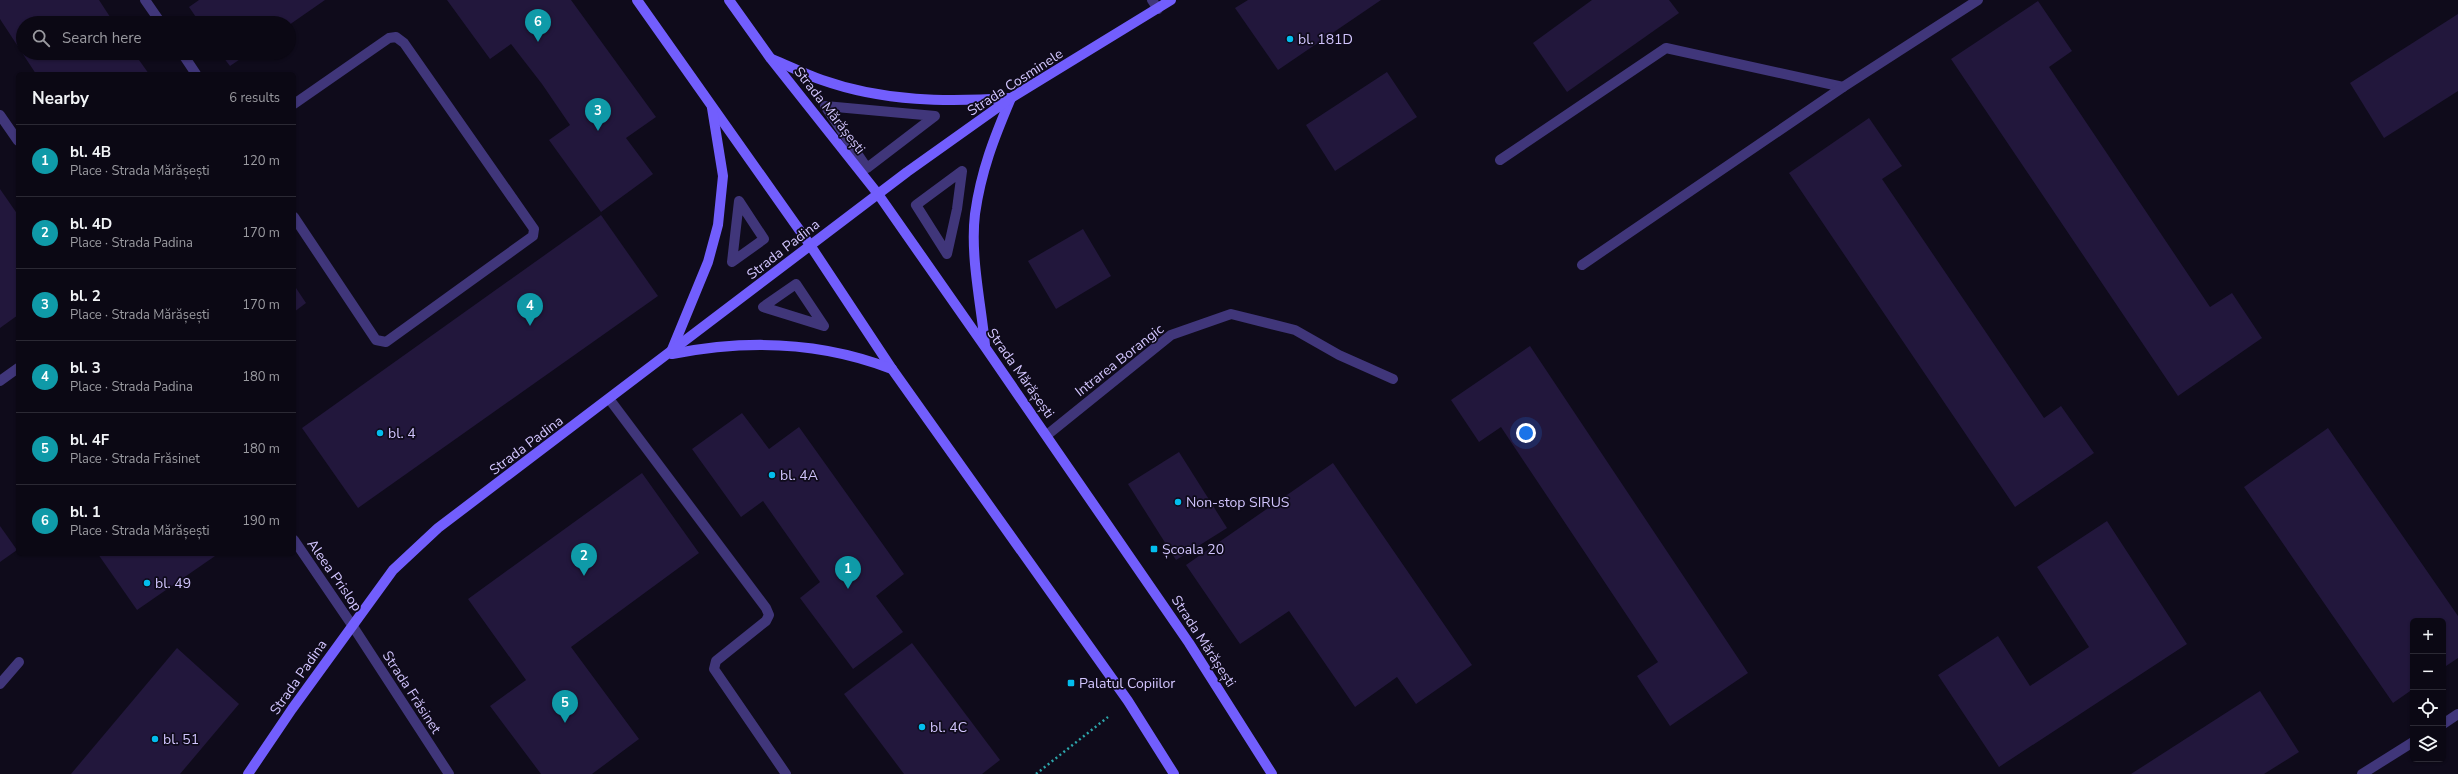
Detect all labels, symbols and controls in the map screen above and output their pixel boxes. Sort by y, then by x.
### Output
pin: 6 [525,9,551,42]
search box [16,16,296,60]
icon: search [30,27,52,49]
text: Search here [62,28,142,48]
place label: bl. 181D [1298,30,1353,49]
marker: bl. 181D [1285,34,1295,44]
street label: Strada Cosminele [964,44,1067,121]
street label: Strada Mărășești [790,63,870,158]
text: Nearby [32,87,89,110]
text: 6 results [229,89,280,107]
pin: 3 [585,98,611,131]
text: bl. 4B [70,142,111,162]
text: 1 [41,152,49,170]
text: 120 m [242,152,280,170]
text: Place · Strada Mărășești [70,162,210,180]
text: bl. 4D [70,214,112,234]
street label: Strada Padina [743,215,824,284]
text: 2 [41,224,49,242]
text: 170 m [242,224,280,242]
text: Place · Strada Padina [70,234,193,252]
text: bl. 2 [70,286,101,306]
pin: 4 [517,293,543,326]
text: 3 [41,296,49,314]
text: 170 m [242,296,280,314]
text: Place · Strada Mărășești [70,306,210,324]
street label: Intrarea Borangic [1071,319,1168,401]
street label: Strada Mărășești [982,325,1059,422]
text: bl. 3 [70,358,101,378]
text: 4 [41,368,49,386]
text: 180 m [242,368,280,386]
text: Place · Strada Padina [70,378,193,396]
street label: Strada Padina [486,411,567,479]
your location [1516,423,1536,443]
place label: bl. 4 [388,424,416,443]
marker: bl. 4 [375,428,385,438]
text: bl. 4F [70,430,109,450]
text: 5 [41,440,49,458]
text: 180 m [242,440,280,458]
text: Place · Strada Frăsinet [70,450,200,468]
place label: bl. 4A [780,466,818,485]
marker: bl. 4A [767,470,777,480]
place label: Non-stop SIRUS [1186,493,1290,512]
marker: Non-stop SIRUS [1173,497,1183,507]
text: bl. 1 [70,502,101,522]
text: 6 [41,512,49,530]
text: 190 m [242,512,280,530]
text: Place · Strada Mărășești [70,522,210,540]
street label: Aleea Prislop [303,535,366,615]
place label: Școala 20 [1162,540,1224,559]
pin: 2 [571,543,597,576]
marker: Școala 20 [1149,544,1159,554]
pin: 1 [835,556,861,589]
place label: bl. 49 [155,574,191,593]
marker: bl. 49 [142,578,152,588]
street label: Strada Mărășești [1167,592,1240,691]
map controls [2410,618,2446,762]
button: + [2410,618,2446,654]
street label: Strada Padina [265,636,331,719]
street label: Strada Frăsinet [378,647,446,737]
button: − [2410,654,2446,690]
place label: Palatul Copiilor [1079,674,1175,693]
marker: Palatul Copiilor [1066,678,1076,688]
pin: 5 [552,690,578,723]
button: locate [2410,690,2446,726]
place label: bl. 4C [930,718,967,737]
marker: bl. 4C [917,722,927,732]
button: layers [2410,726,2446,762]
place label: bl. 51 [163,730,199,749]
marker: bl. 51 [150,734,160,744]

